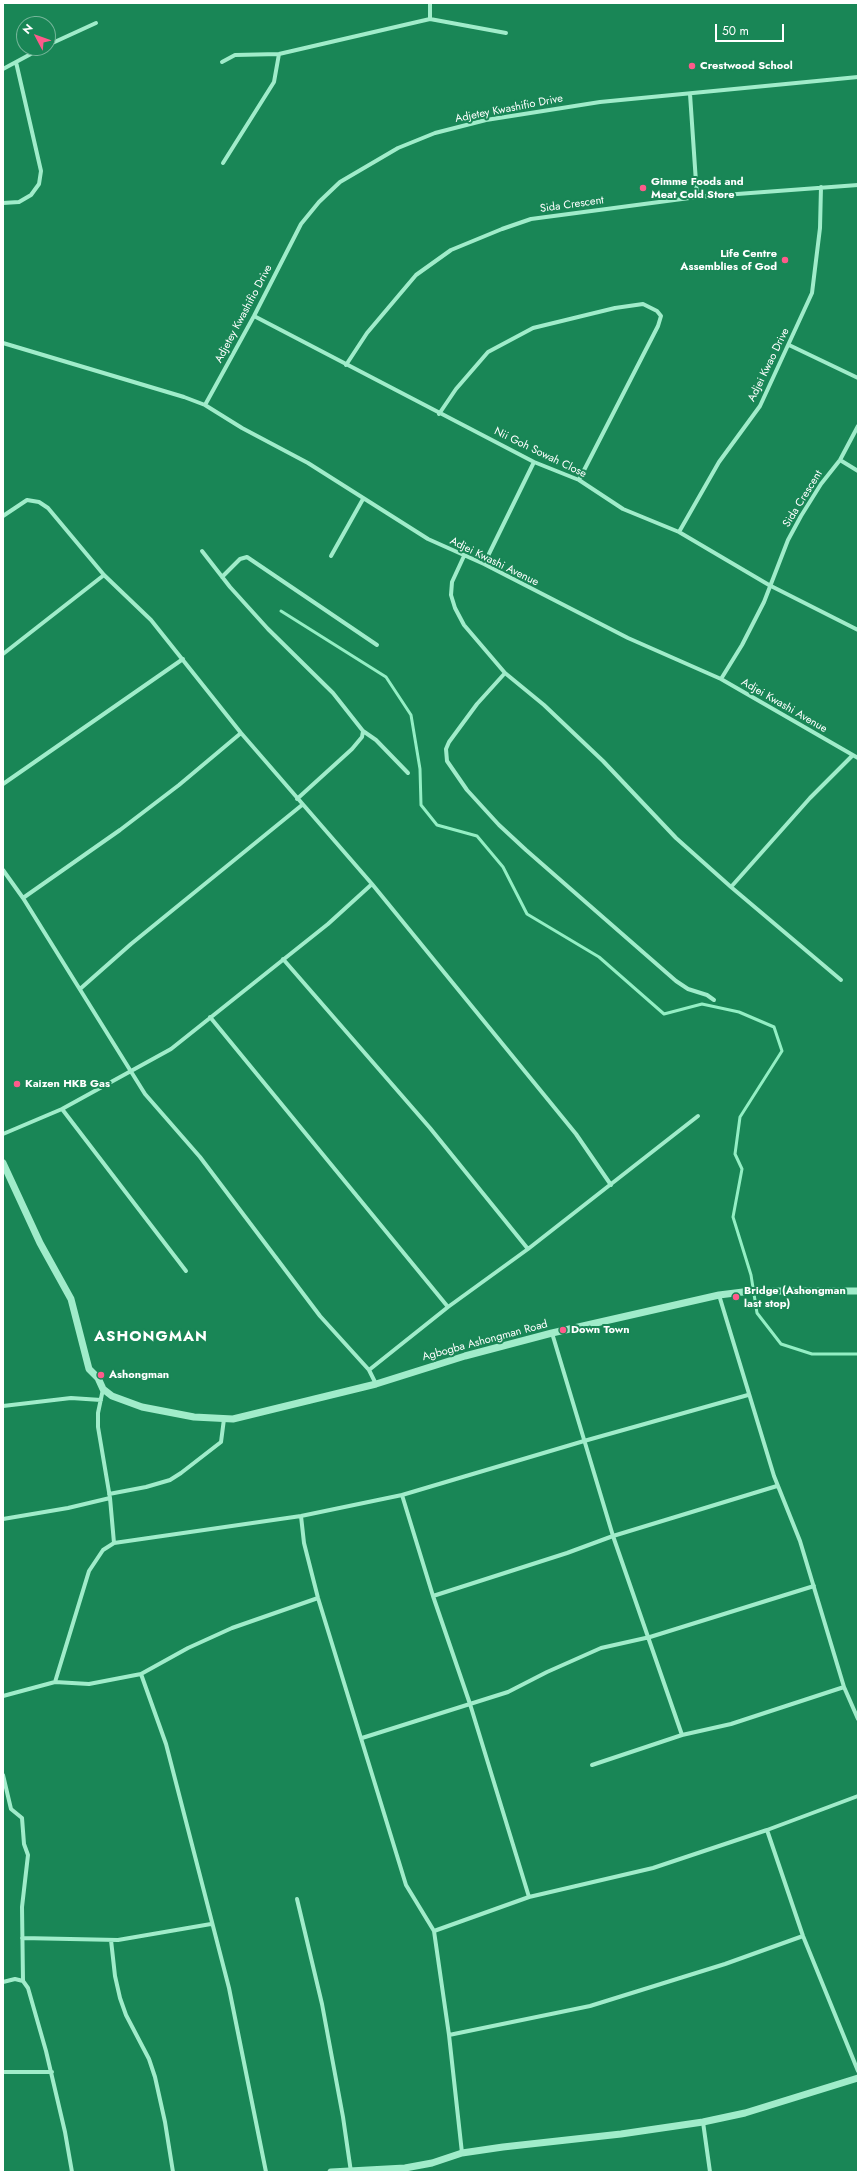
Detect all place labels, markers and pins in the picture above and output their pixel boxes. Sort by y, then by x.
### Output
place label: Crestwood School [700,59,793,73]
marker: Crestwood School [687,61,697,71]
place label: Gimme Foods and Meat Cold Store [651,175,744,201]
marker: Gimme Foods and Meat Cold Store [638,183,648,193]
place label: Life Centre Assemblies of God [680,247,777,273]
marker: Life Centre Assemblies of God [780,255,790,265]
place label: Kaizen HKB Gas [25,1077,110,1091]
marker: Kaizen HKB Gas [12,1079,22,1089]
place label: Bridge (Ashongman last stop) [744,1284,846,1310]
marker: Bridge (Ashongman last stop) [731,1292,741,1302]
place label: Down Town [571,1323,629,1337]
marker: Down Town [558,1325,568,1335]
place label: Ashongman [109,1368,169,1382]
marker: Ashongman [96,1370,106,1380]

